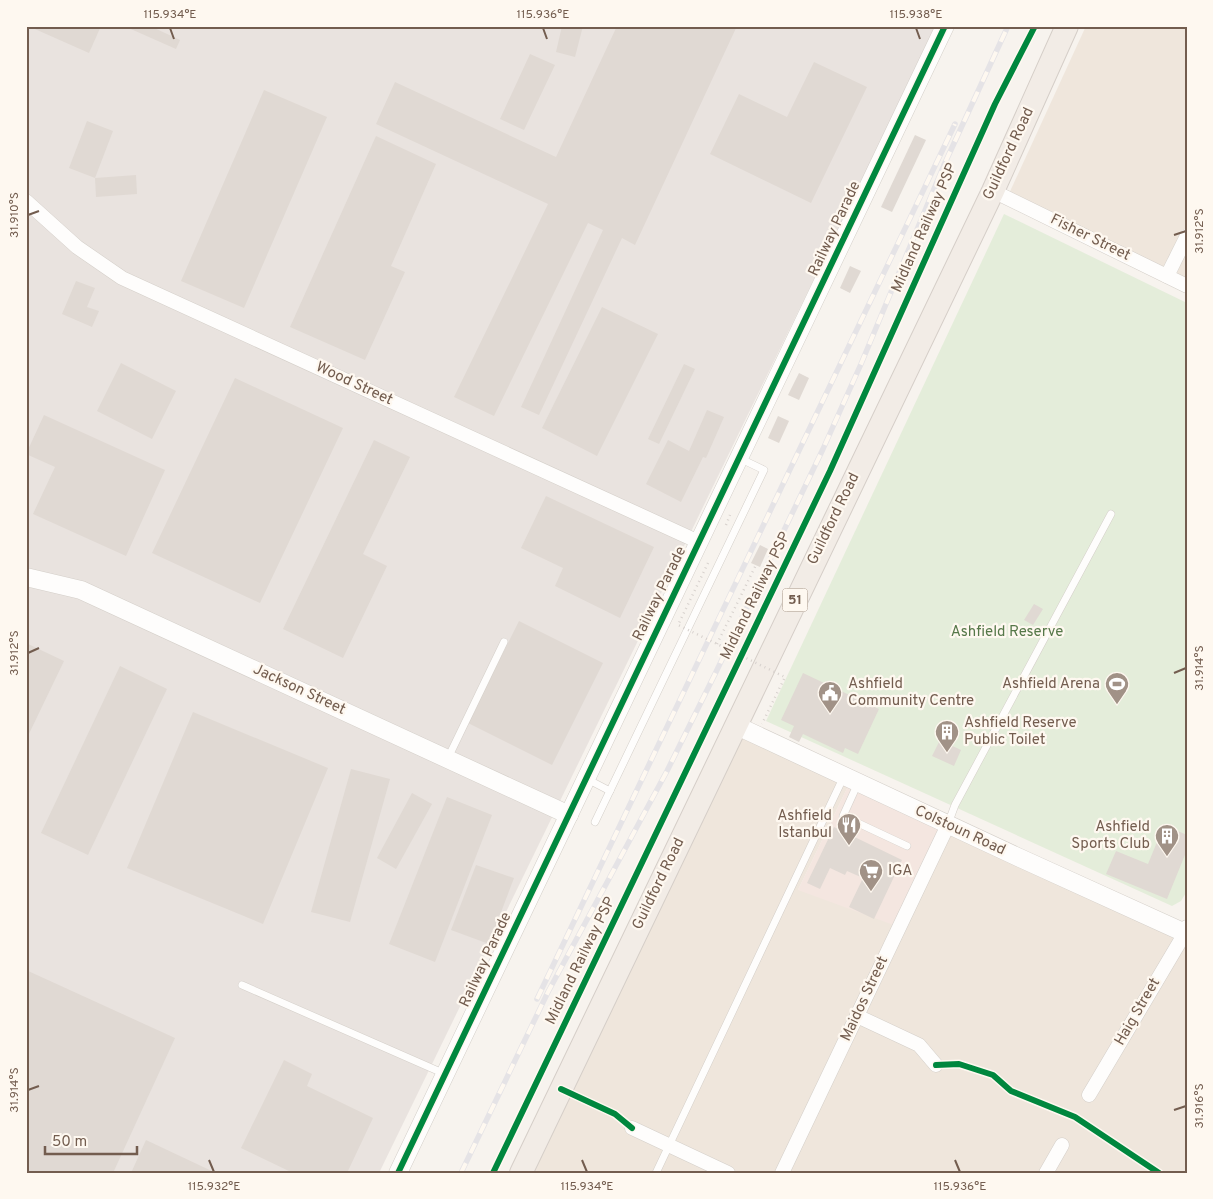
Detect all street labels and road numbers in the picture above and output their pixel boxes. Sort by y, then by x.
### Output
street label: Guildford Road [979,105,1039,203]
street label: Midland Railway PSP [888,160,962,296]
street label: Railway Parade [805,178,865,280]
street label: Fisher Street [1047,210,1133,266]
street label: Wood Street [312,358,396,410]
street label: Guildford Road [804,470,864,568]
street label: Midland Railway PSP [717,529,795,663]
street label: Railway Parade [629,544,691,644]
road number: 51 [782,588,808,612]
street label: Jackson Street [250,660,348,720]
street label: Colstoun Road [912,802,1008,860]
street label: Guildford Road [629,835,689,933]
street label: Midland Railway PSP [542,894,620,1028]
street label: Railway Parade [456,909,516,1011]
street label: Maidos Street [837,953,893,1045]
street label: Haig Street [1111,975,1165,1049]

